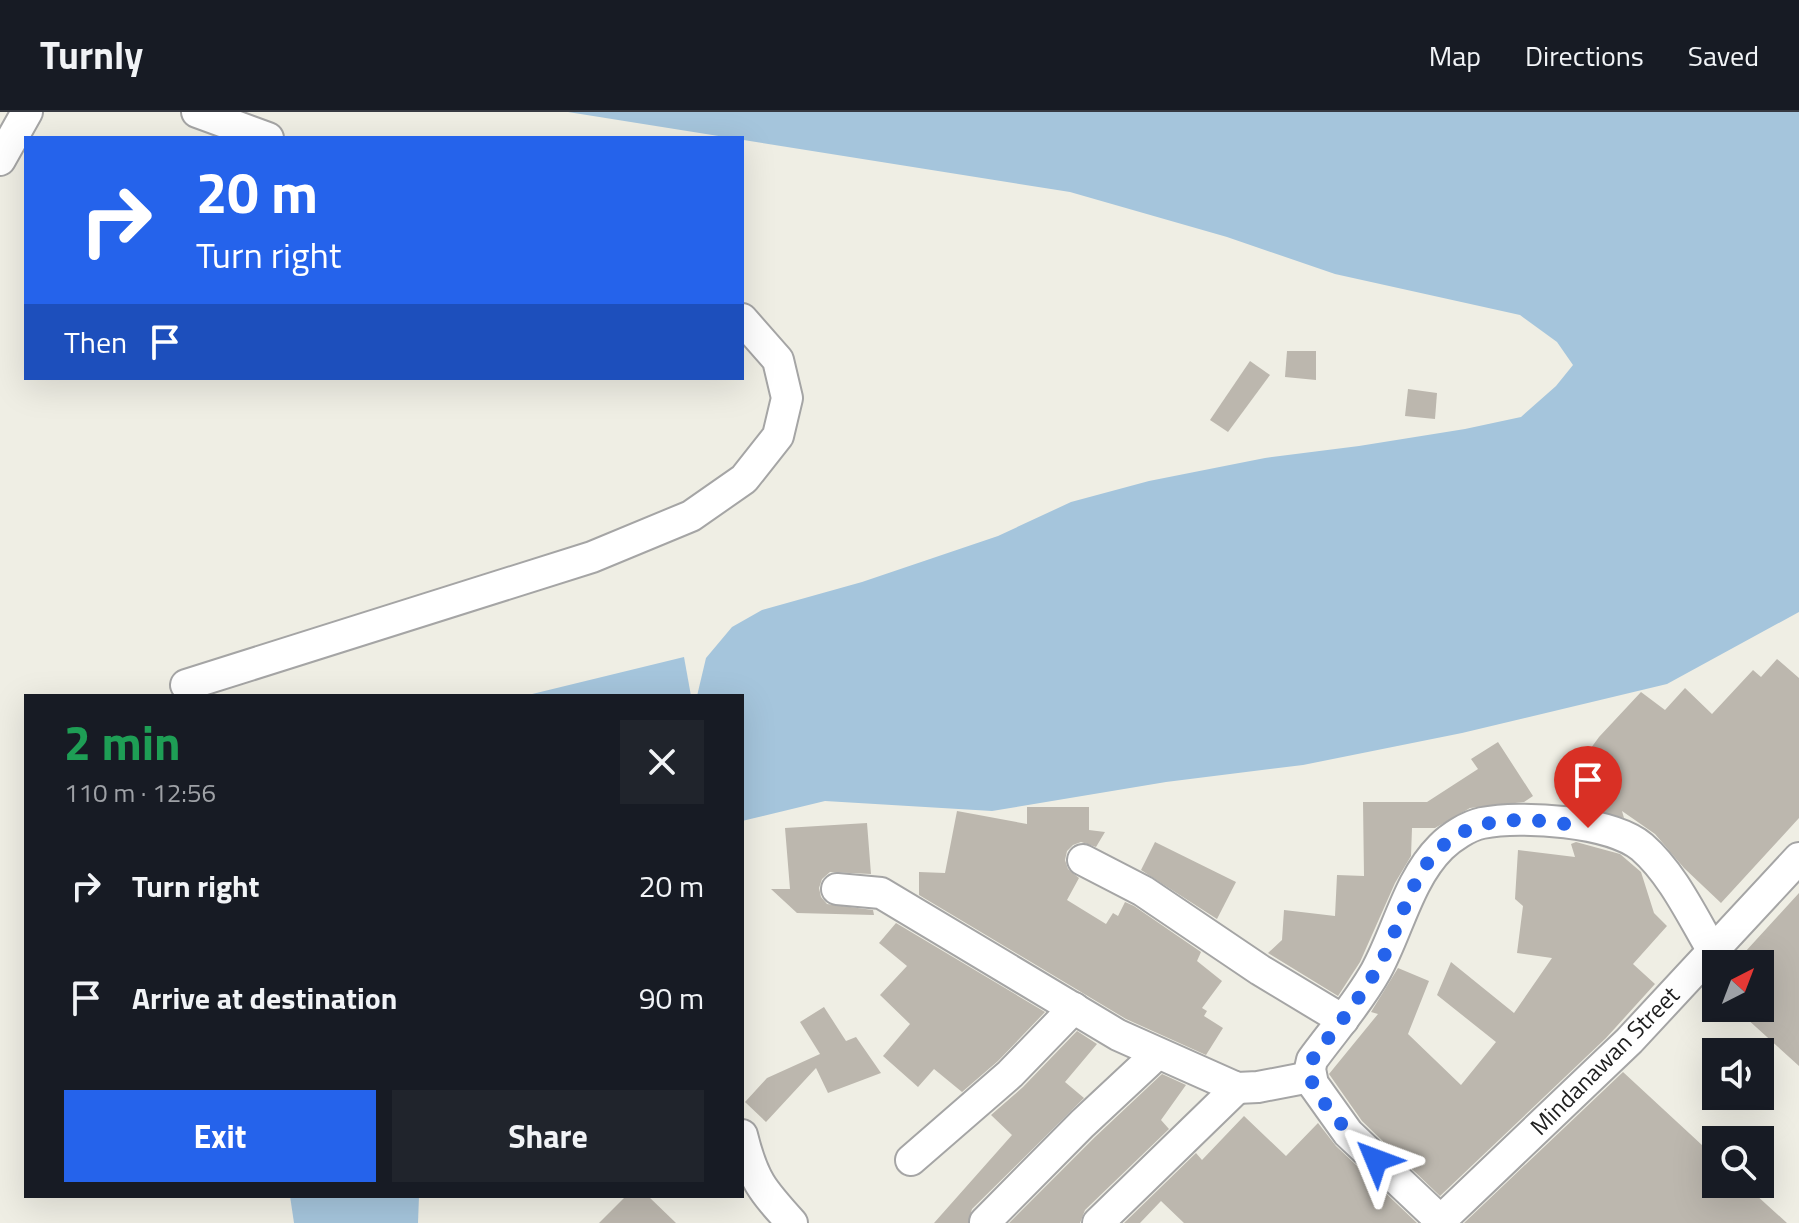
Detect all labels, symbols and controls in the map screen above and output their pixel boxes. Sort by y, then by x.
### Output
text: Turnly [40,26,143,84]
text: Map [1429,34,1481,77]
text: Directions [1525,34,1644,77]
text: Saved [1688,34,1759,77]
text: 20 m [196,150,318,235]
icon: right [64,168,168,272]
text: Turn right [196,227,341,282]
text: Then [64,319,127,365]
icon: arrive [143,320,187,364]
text: 2 min [64,706,181,779]
button: close [620,720,704,804]
pin [1554,746,1622,828]
icon: arrive [1566,758,1610,802]
text: 110 m · 12:56 [64,773,216,812]
text: Turn right [132,863,260,909]
text: 20 m [639,863,704,909]
icon: right [64,864,108,908]
north arrow [1702,950,1774,1022]
map controls [1702,950,1774,1198]
text: Arrive at destination [132,975,397,1021]
text: 90 m [639,975,704,1021]
icon: arrive [64,976,108,1020]
street label: Mindanawan Street [1522,977,1687,1143]
button: sound [1702,1038,1774,1110]
button: Exit [64,1090,376,1182]
button: Share [392,1090,704,1182]
position arrow [1334,1118,1418,1202]
button: search [1702,1126,1774,1198]

